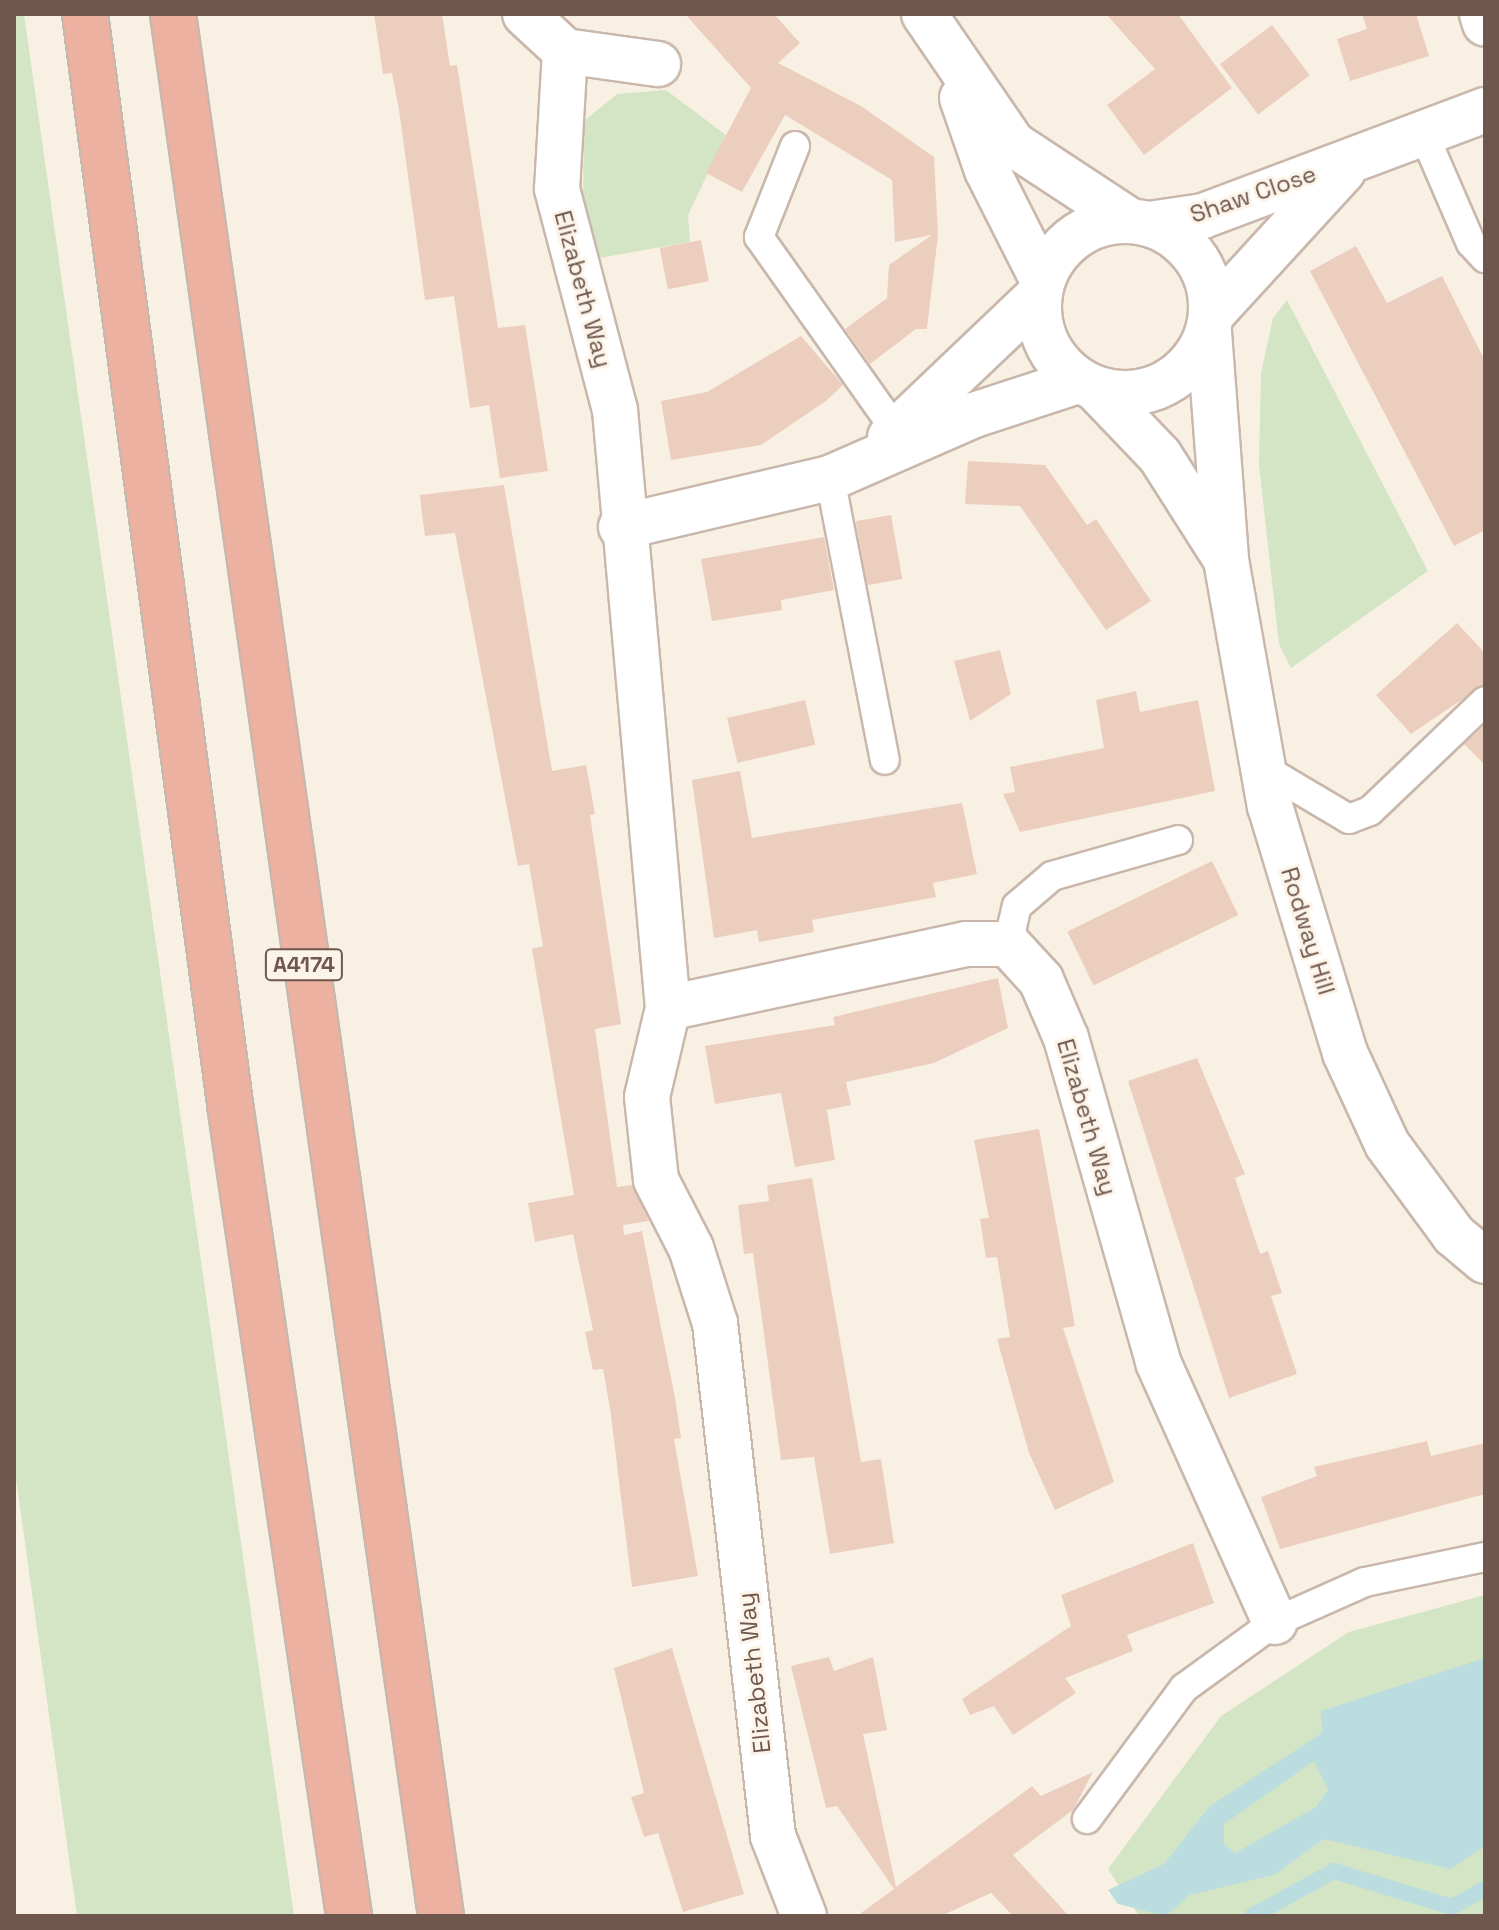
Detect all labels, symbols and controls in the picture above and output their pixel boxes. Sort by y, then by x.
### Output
street label: Shaw Close [1186,159,1320,229]
street label: Elizabeth Way [548,207,618,371]
street label: Rodway Hill [1275,864,1341,998]
road number: A4174 [264,947,344,983]
street label: Elizabeth Way [1051,1035,1123,1199]
street label: Elizabeth Way [731,1591,777,1755]

